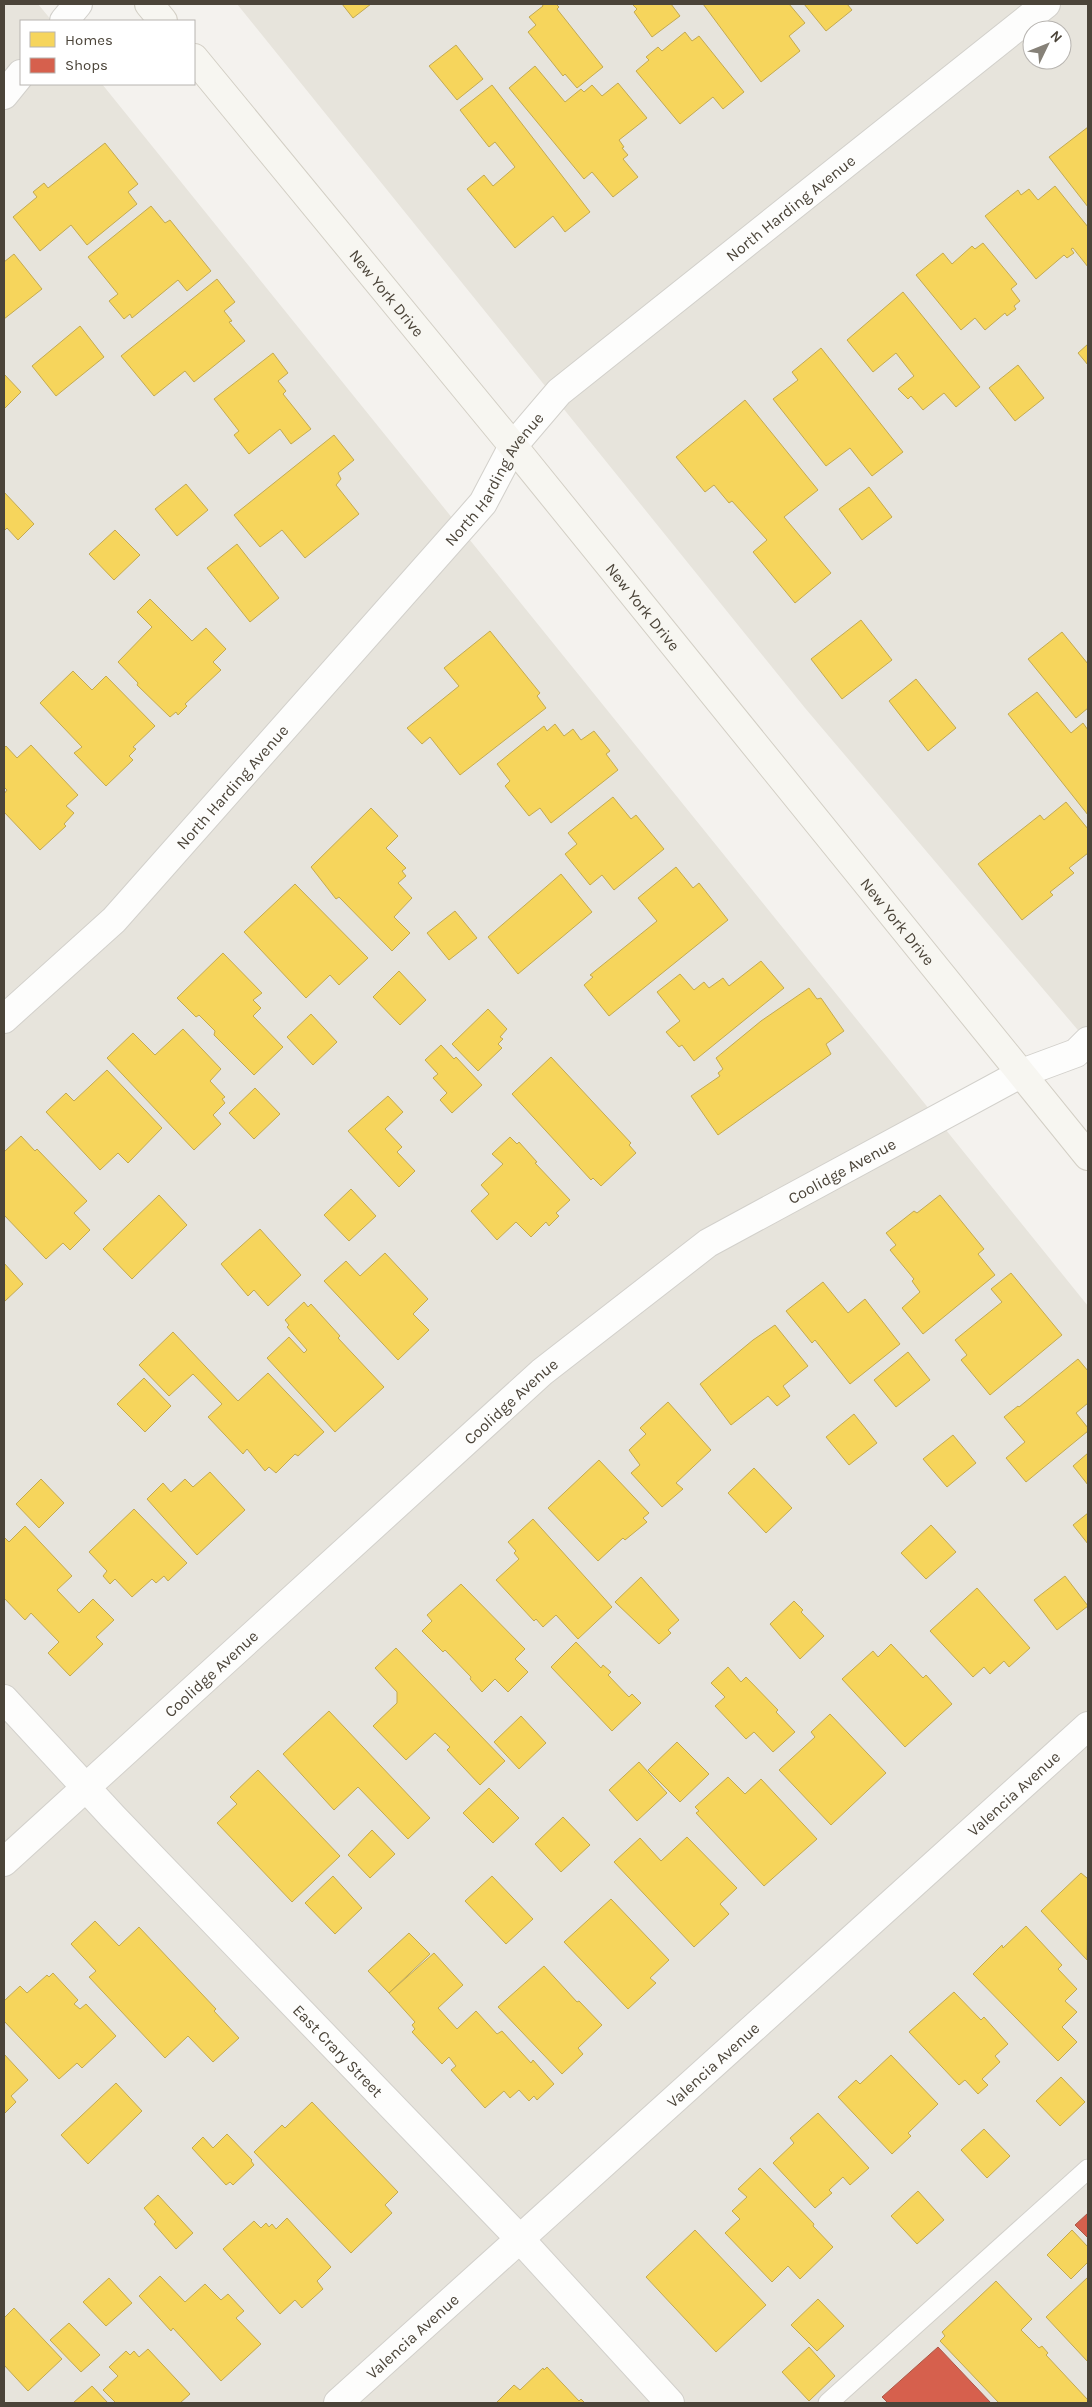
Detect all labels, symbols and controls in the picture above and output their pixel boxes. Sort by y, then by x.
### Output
legend [20,20,195,85]
north arrow [1022,20,1072,70]
text: N [1046,27,1066,46]
text: Homes [65,31,113,49]
text: Shops [65,56,108,74]
street label: North Harding Avenue [722,150,859,265]
street label: New York Drive [346,245,428,340]
street label: North Harding Avenue [440,408,547,550]
street label: New York Drive [602,559,684,654]
street label: North Harding Avenue [172,721,292,853]
street label: New York Drive [857,874,939,969]
street label: Coolidge Avenue [785,1134,899,1207]
street label: Coolidge Avenue [460,1354,561,1448]
street label: Coolidge Avenue [160,1626,262,1721]
street label: Valencia Avenue [963,1747,1064,1840]
street label: East Crary Street [289,2000,387,2101]
street label: Valencia Avenue [663,2018,763,2111]
street label: Valencia Avenue [362,2289,462,2383]

